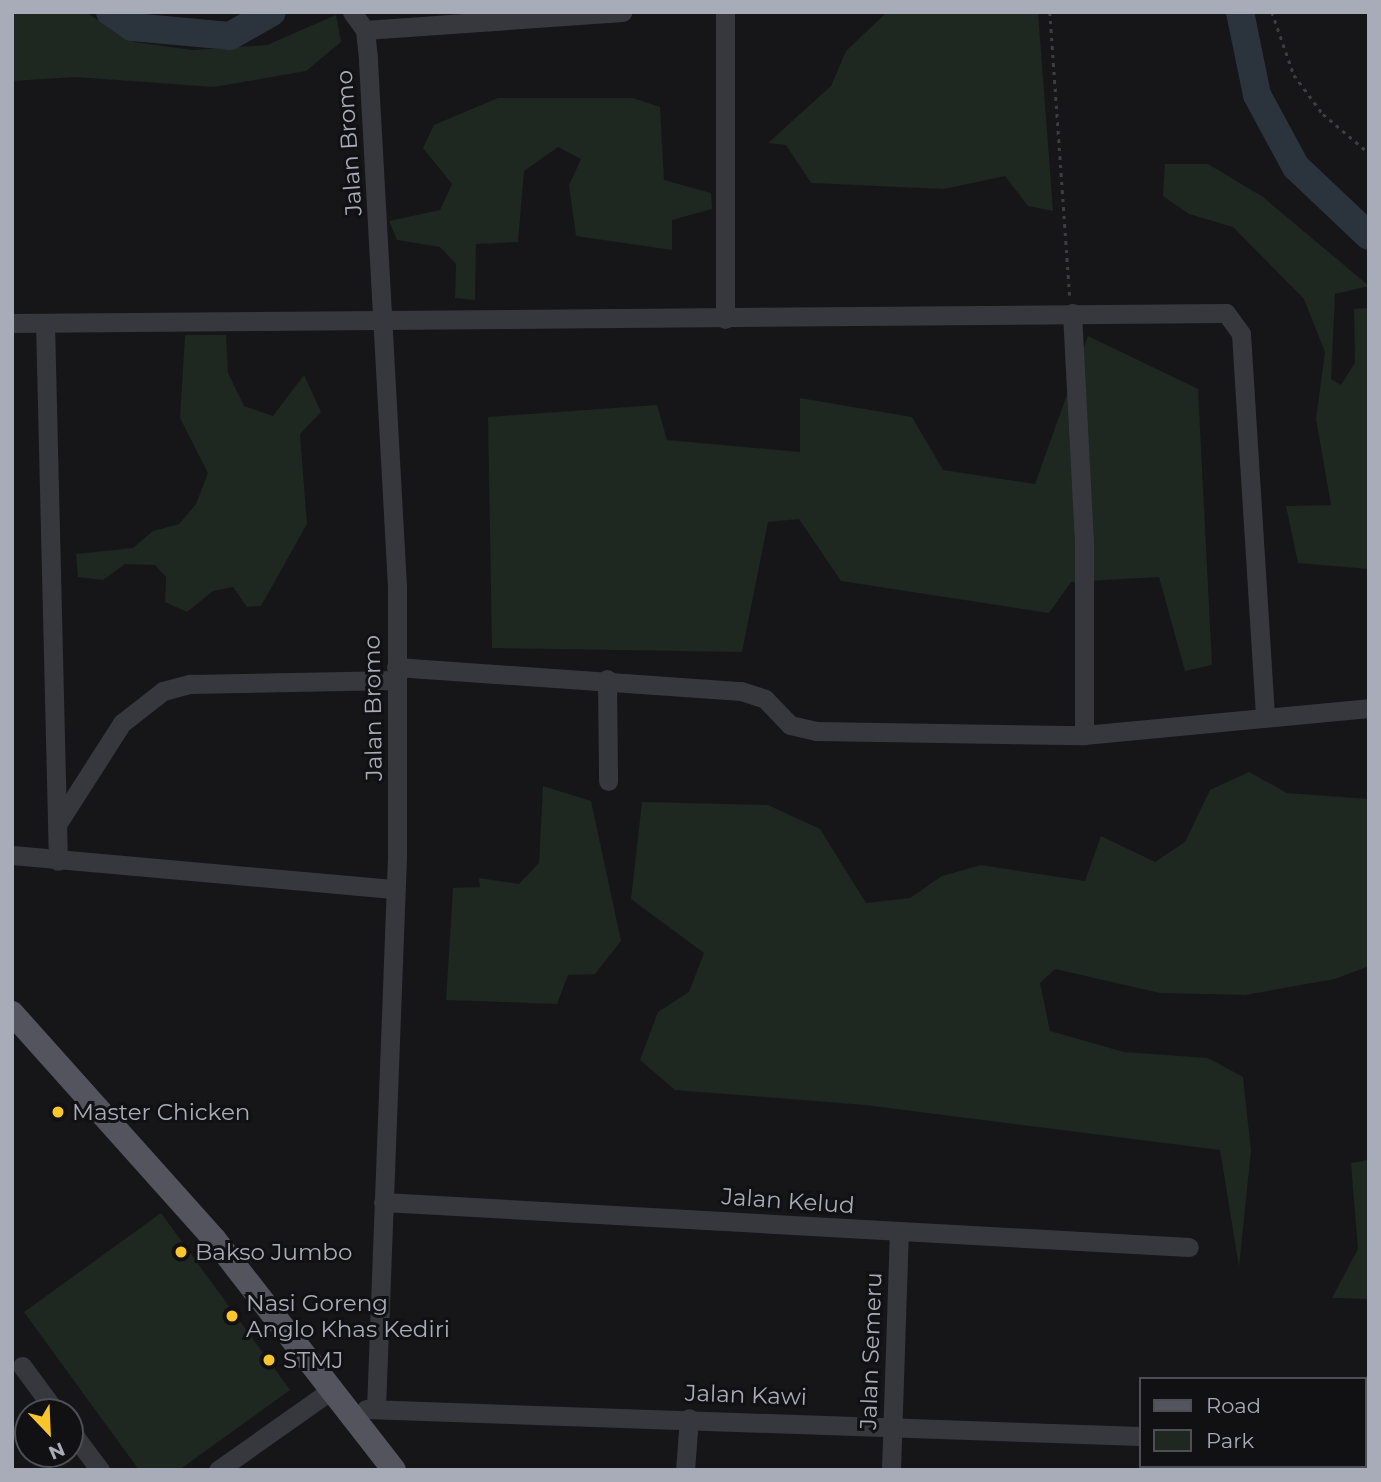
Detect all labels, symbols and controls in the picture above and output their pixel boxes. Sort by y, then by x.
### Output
street label: Jalan Bromo [330,69,368,217]
street label: Jalan Bromo [358,635,388,781]
place label: Master Chicken [72,1098,250,1126]
marker: Master Chicken [50,1104,66,1120]
street label: Jalan Kelud [721,1183,855,1219]
place label: Bakso Jumbo [195,1238,352,1266]
marker: Bakso Jumbo [173,1244,189,1260]
street label: Jalan Semeru [854,1272,888,1430]
place label: Nasi Goreng Anglo Khas Kediri [246,1289,450,1343]
marker: Nasi Goreng Anglo Khas Kediri [224,1308,240,1324]
place label: STMJ [283,1346,344,1374]
marker: STMJ [261,1352,277,1368]
legend [1140,1377,1367,1468]
street label: Jalan Kawi [684,1379,808,1411]
text: Road [1206,1393,1261,1418]
north arrow [14,1398,84,1468]
text: Park [1206,1428,1254,1453]
text: N [45,1437,68,1465]

